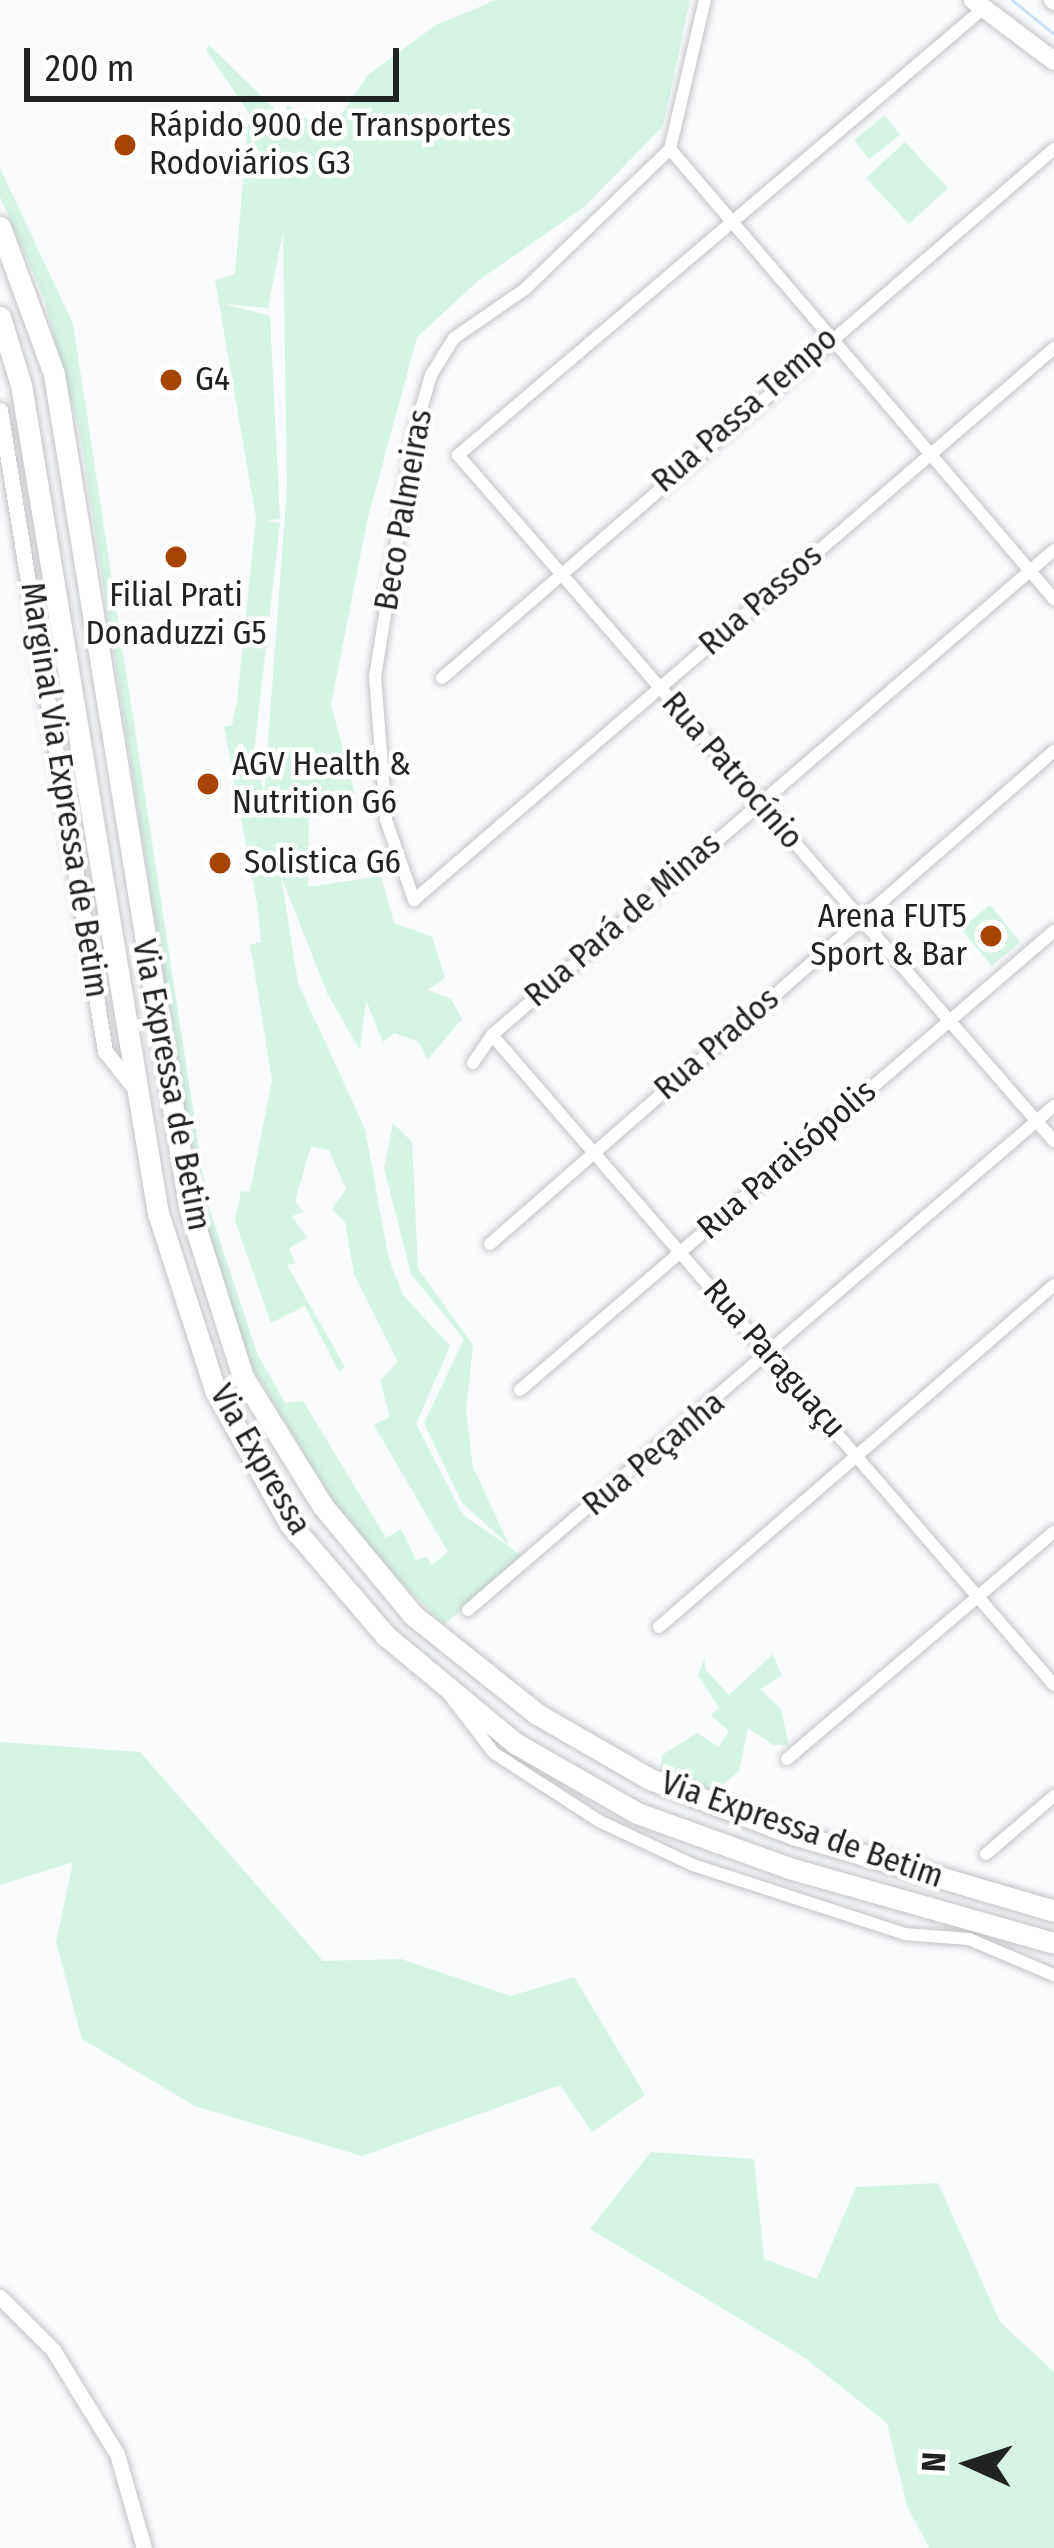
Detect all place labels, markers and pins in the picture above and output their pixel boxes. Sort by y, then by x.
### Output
place label: Rápido 900 de Transportes Rodoviários G3 [149,106,511,184]
marker: Rápido 900 de Transportes Rodoviários G3 [112,132,138,158]
place label: G4 [195,360,230,400]
marker: G4 [158,367,184,393]
marker: Filial Prati Donaduzzi G5 [163,544,189,570]
place label: Filial Prati Donaduzzi G5 [85,576,267,654]
place label: AGV Health & Nutrition G6 [232,745,411,823]
marker: AGV Health & Nutrition G6 [195,771,221,797]
place label: Solistica G6 [244,843,401,883]
marker: Solistica G6 [207,850,233,876]
place label: Arena FUT5 Sport & Bar [810,897,967,975]
marker: Arena FUT5 Sport & Bar [978,923,1004,949]

